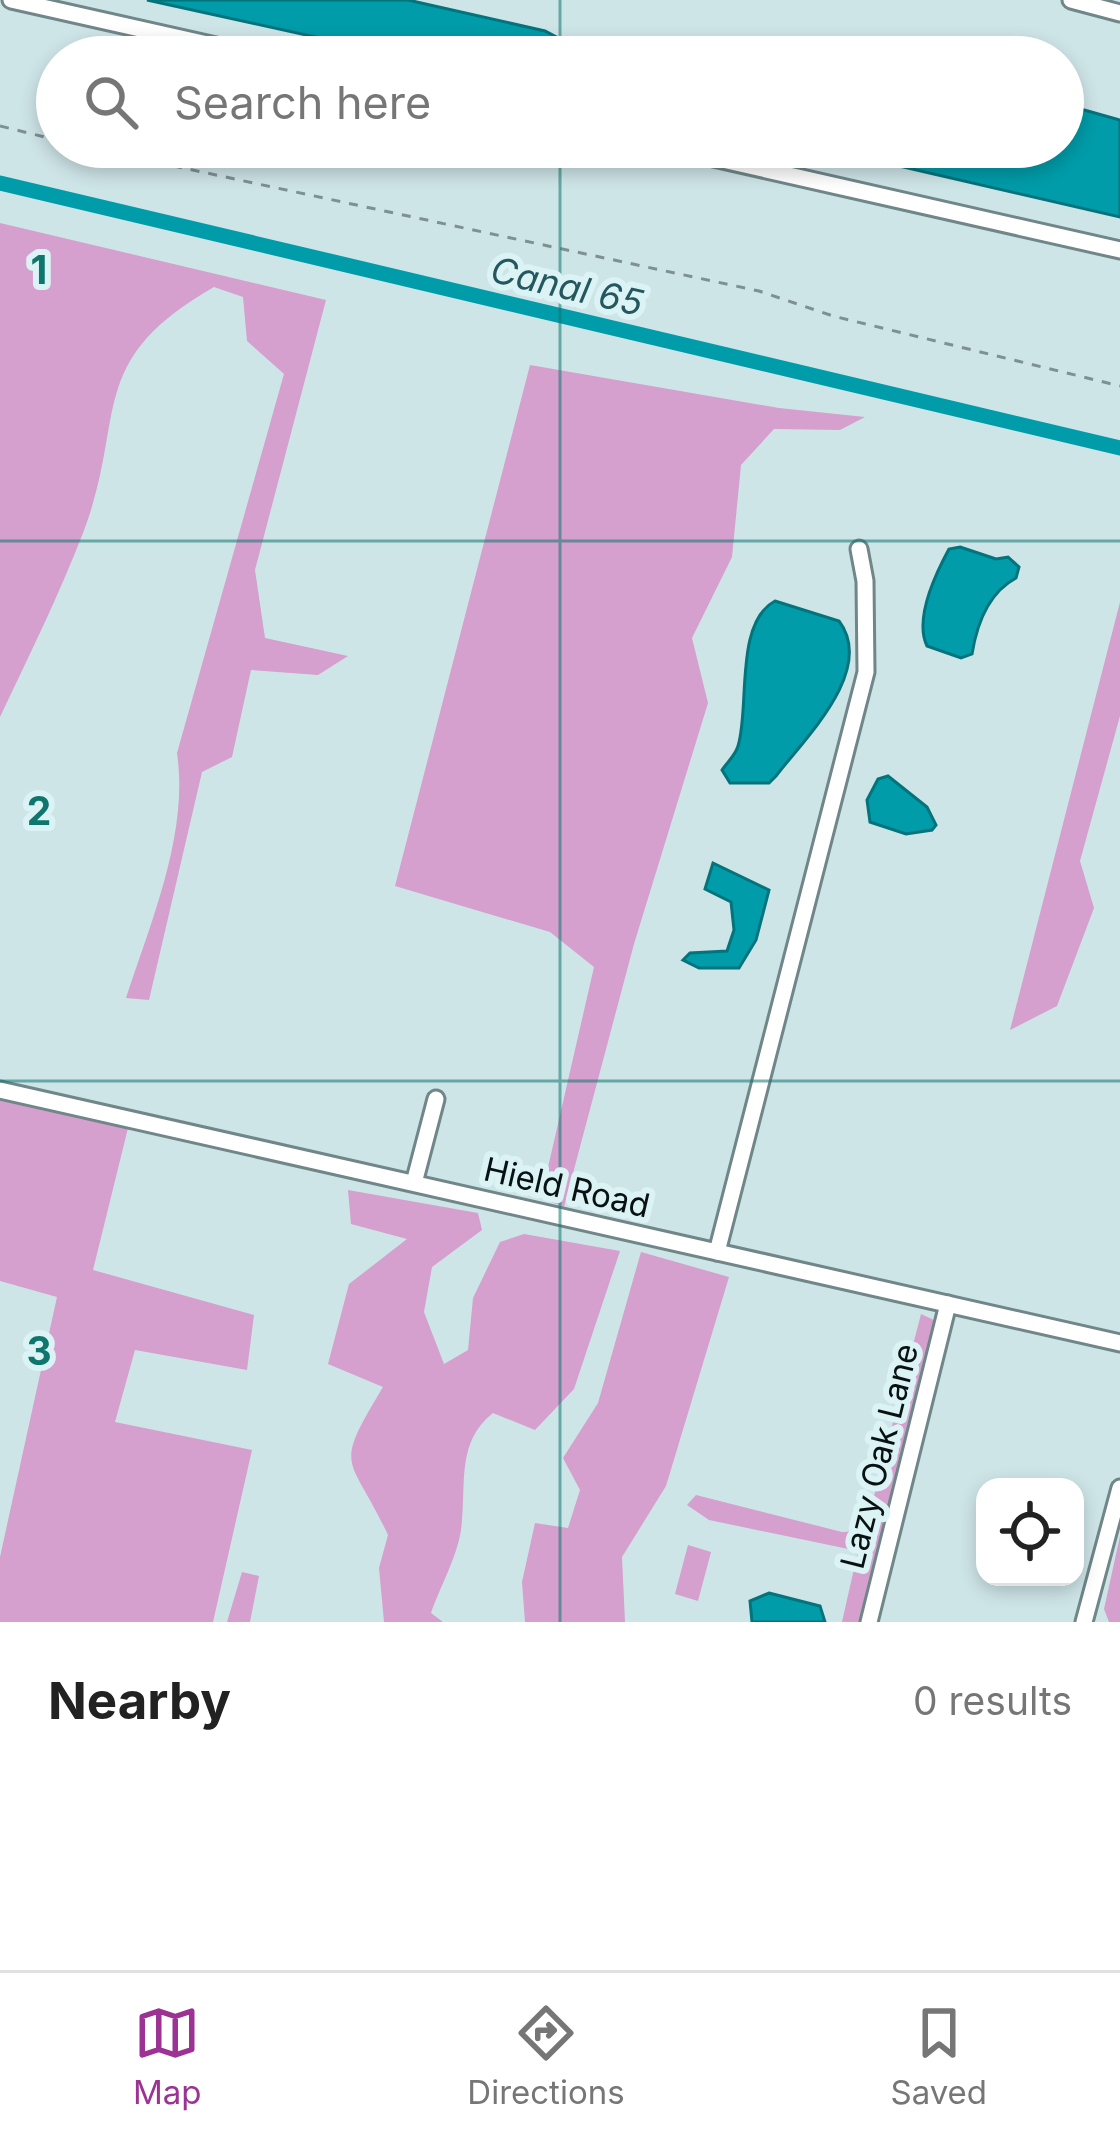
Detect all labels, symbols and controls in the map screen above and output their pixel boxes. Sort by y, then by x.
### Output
search box [36,36,1084,168]
icon: search [78,69,144,135]
text: Search here [174,75,431,130]
text: 1 [31,246,47,293]
water label: Canal 65 [487,247,647,325]
text: 2 [27,787,51,834]
street label: Hield Road [480,1149,654,1225]
text: 3 [26,1327,52,1374]
street label: Lazy Oak Lane [832,1339,926,1573]
map controls [976,1478,1084,1586]
button: locate [976,1478,1084,1586]
text: Nearby [48,1670,231,1731]
text: 0 results [913,1677,1072,1724]
tab: Map [133,2000,201,2112]
tab: Directions [467,2000,625,2112]
tab: Saved [890,2000,987,2112]

